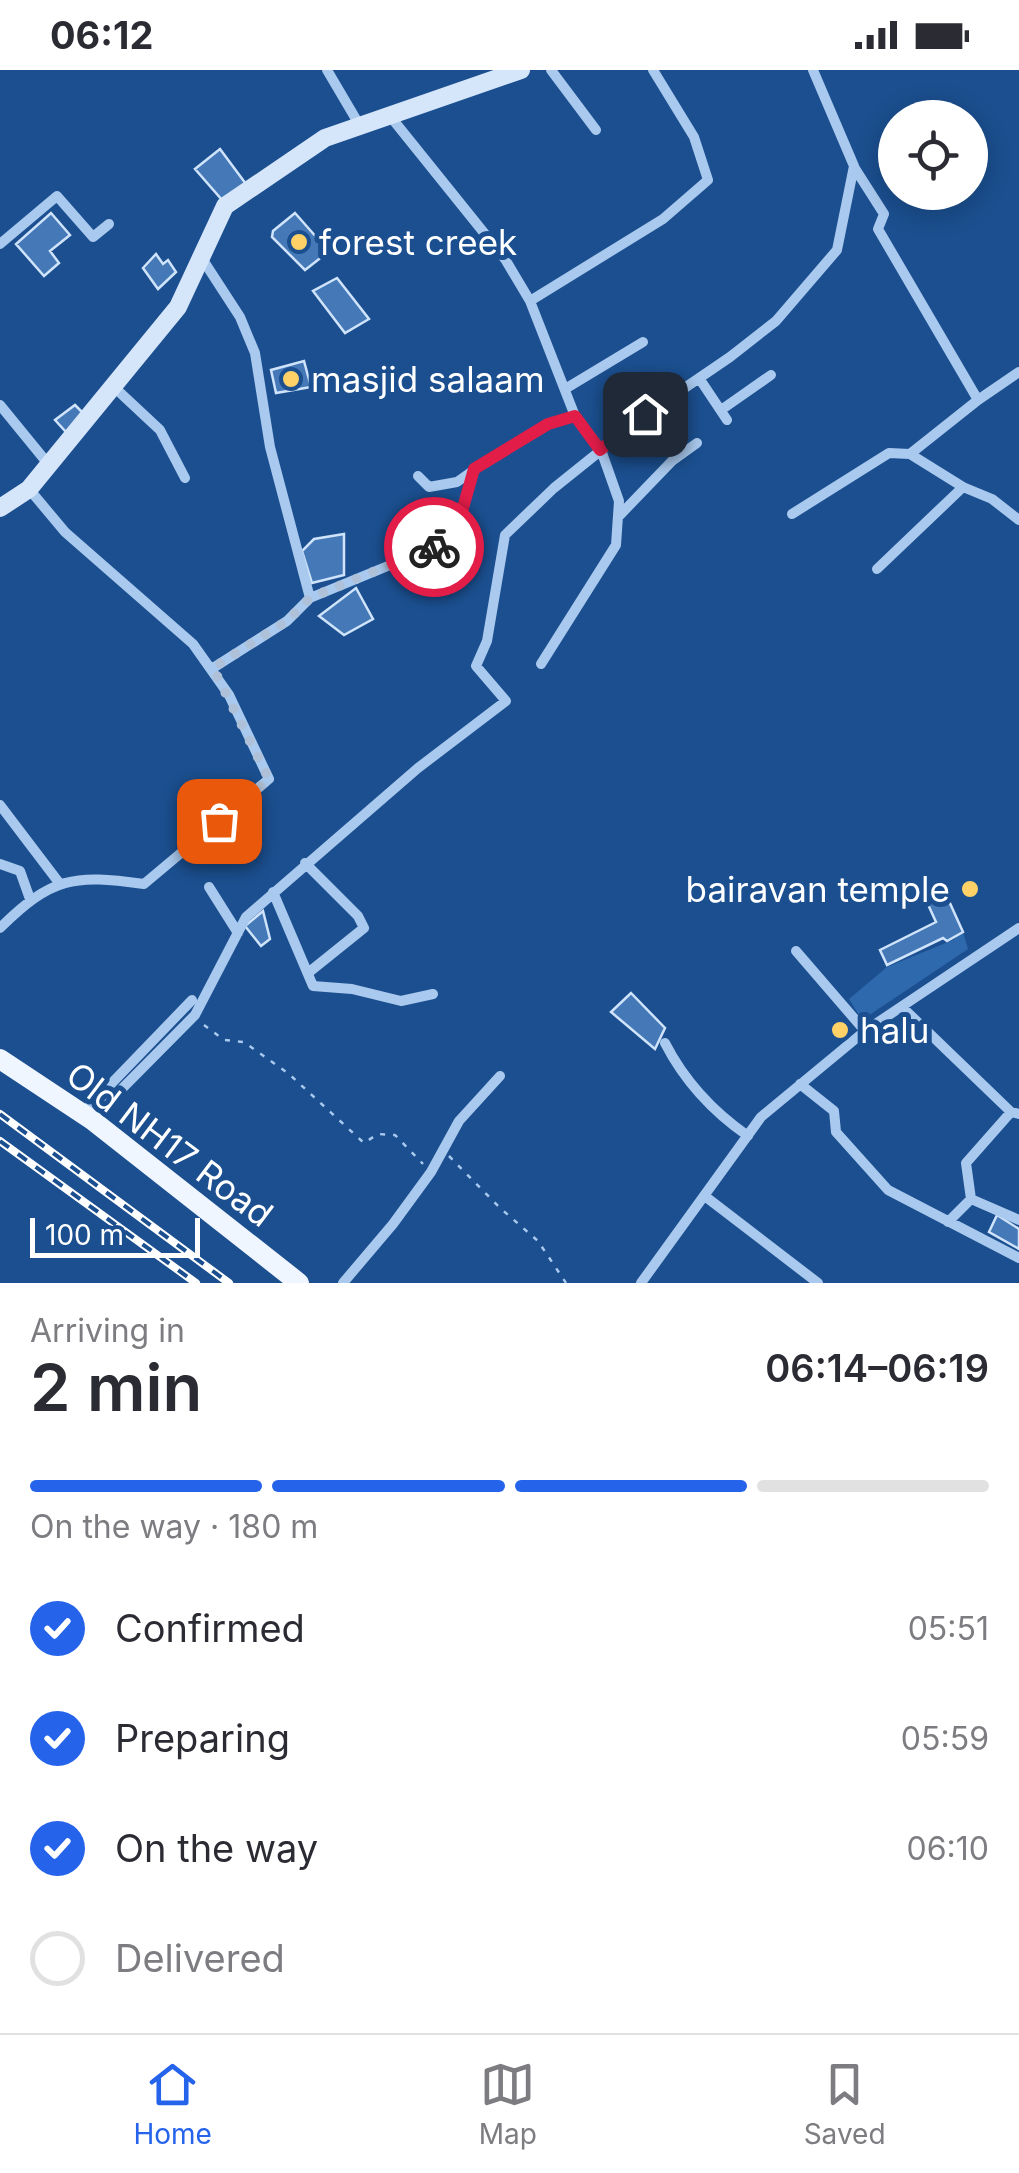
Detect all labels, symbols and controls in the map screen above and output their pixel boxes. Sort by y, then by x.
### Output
text: 06:12 [50,12,153,58]
map controls [878,100,988,210]
button: locate [878,100,988,210]
place label: forest creek [319,221,517,263]
marker: forest creek [288,231,310,253]
place label: masjid salaam [311,358,545,400]
marker: masjid salaam [280,368,302,390]
pin [603,372,688,457]
icon: home [618,387,673,442]
courier [384,497,484,597]
icon: bike [407,520,462,575]
pin [177,779,262,864]
icon: bag [192,794,247,849]
place label: bairavan temple [686,868,950,910]
marker: bairavan temple [959,878,981,900]
place label: halu [860,1009,930,1051]
marker: halu [829,1019,851,1041]
street label: Old NH17 Road [59,1053,281,1235]
scale bar [30,1213,200,1258]
text: 100 m [45,1218,124,1252]
text: Arriving in [30,1311,185,1350]
text: 06:14–06:19 [765,1345,989,1391]
text: 2 min [30,1348,202,1427]
text: On the way · 180 m [30,1507,318,1546]
icon: check [30,1601,85,1656]
text: Confirmed [115,1605,305,1651]
text: 05:51 [908,1609,989,1648]
icon: check [30,1711,85,1766]
text: Preparing [115,1715,290,1761]
text: 05:59 [901,1719,989,1758]
icon: check [30,1821,85,1876]
text: On the way [115,1825,318,1871]
text: 06:10 [907,1829,989,1868]
text: Delivered [115,1935,285,1981]
tab: Home [133,2057,212,2151]
tab: Map [479,2057,537,2151]
tab: Saved [804,2057,886,2151]

